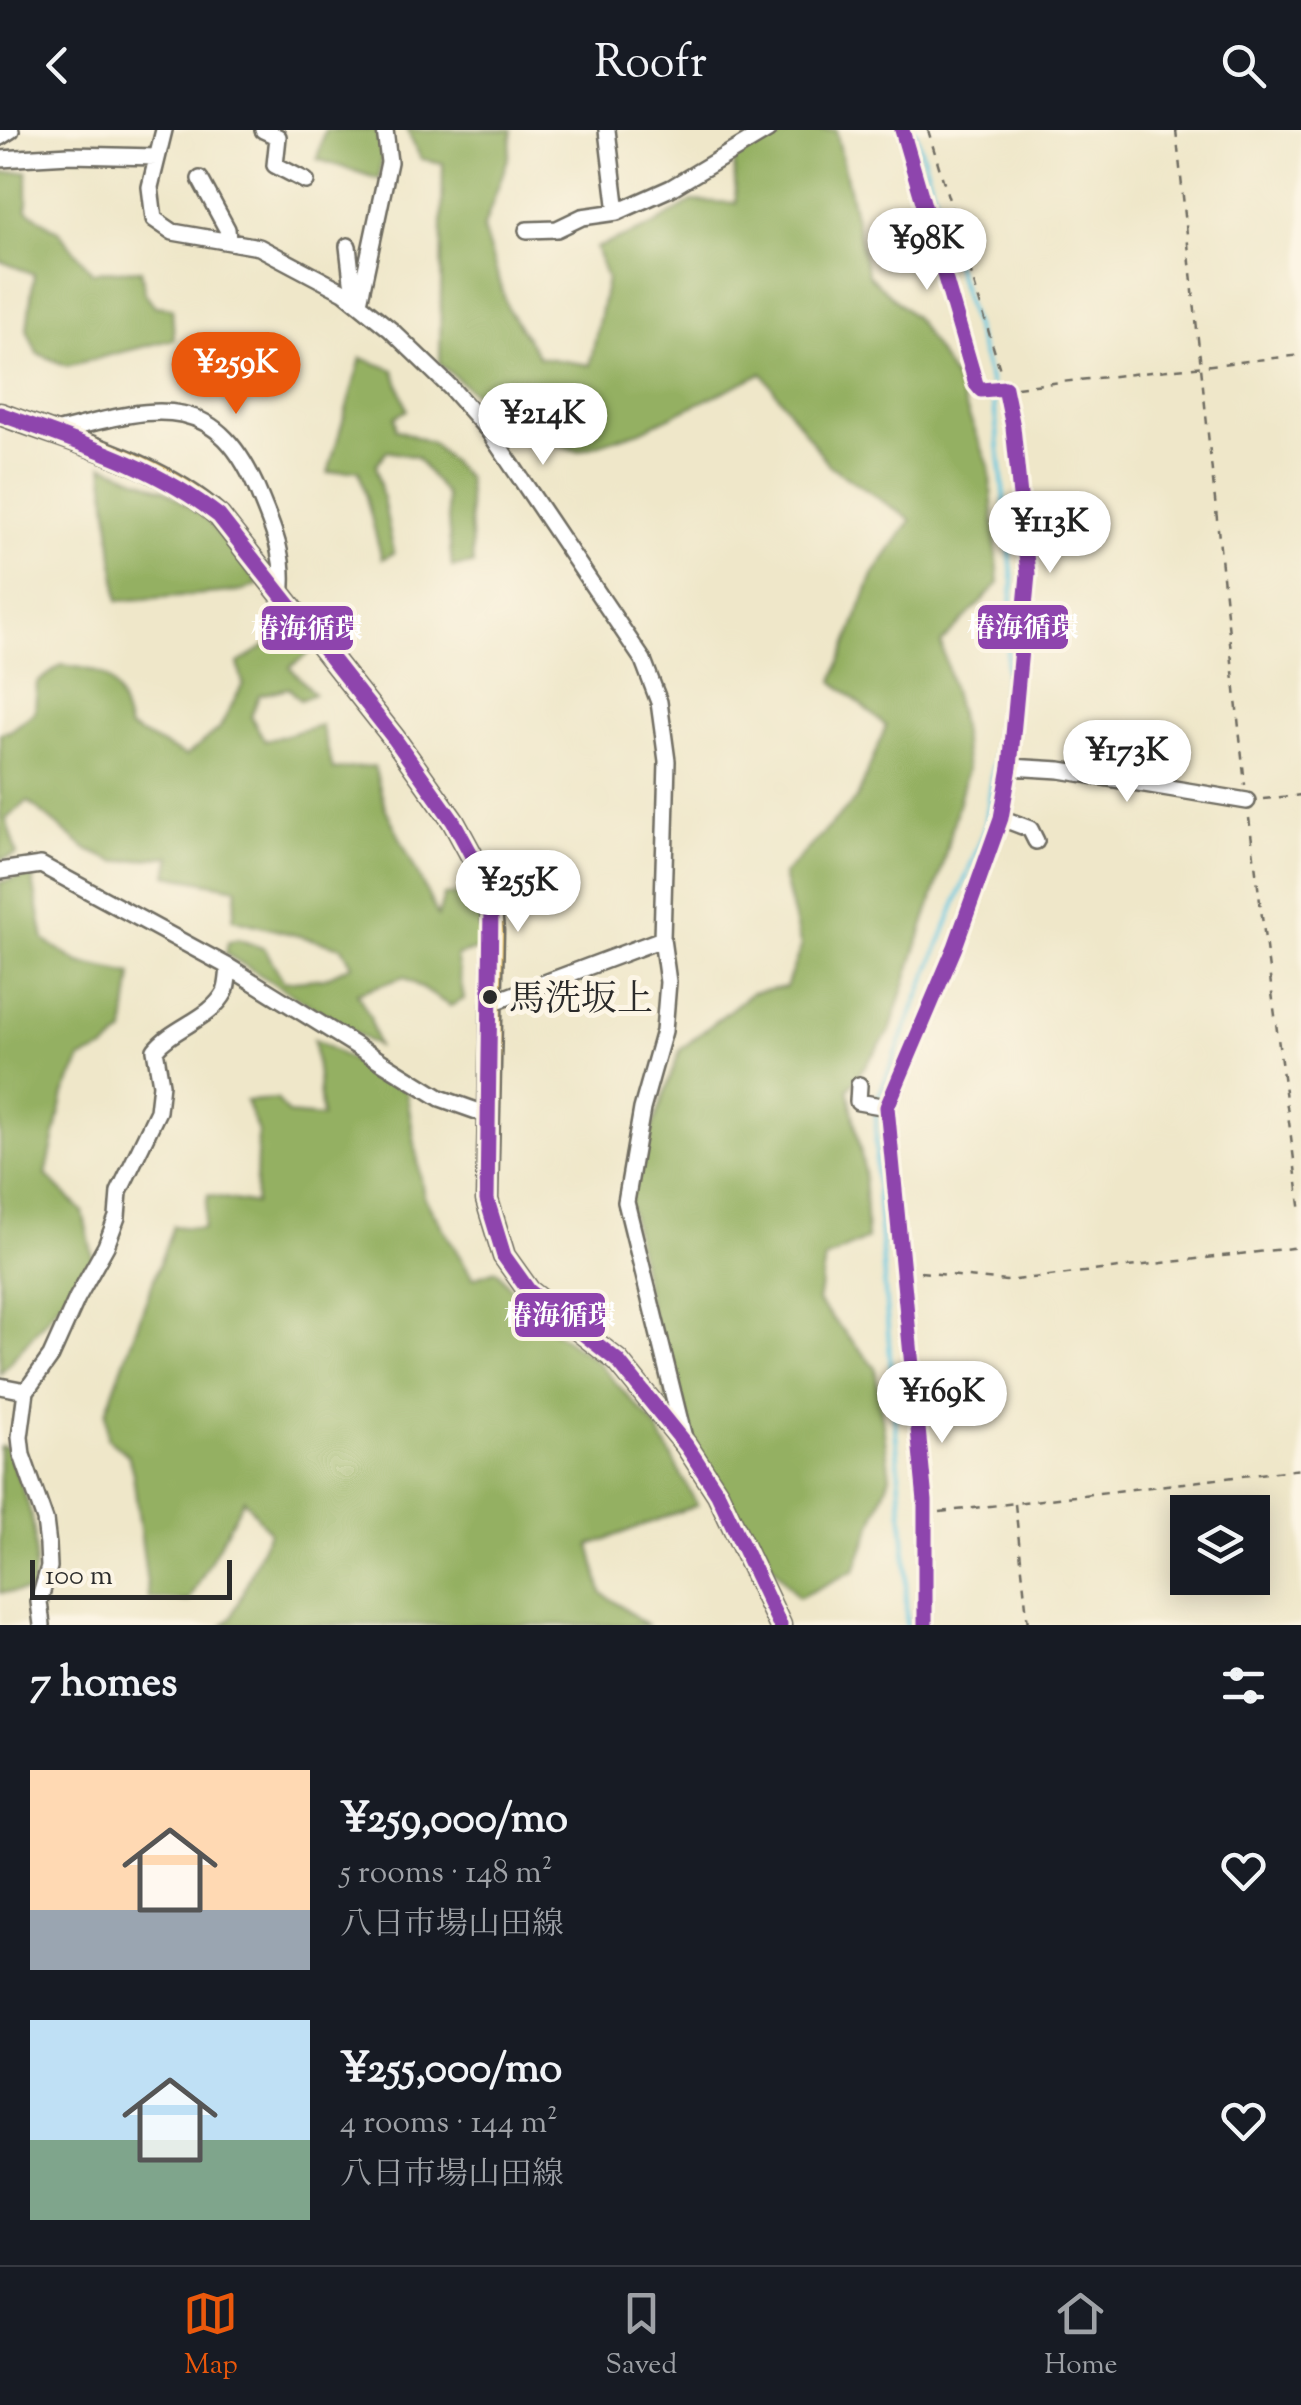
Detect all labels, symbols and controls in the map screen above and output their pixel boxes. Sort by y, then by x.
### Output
text: Roofr [594,33,707,98]
icon: back [30,38,85,93]
icon: search [1216,38,1271,93]
pin: ¥98K [868,208,986,293]
text: ¥98K [889,217,965,263]
pin: ¥259K [166,332,306,417]
text: ¥259K [194,341,278,387]
pin: ¥214K [473,383,613,468]
text: ¥214K [500,392,586,438]
pin: ¥113K [980,491,1120,576]
text: ¥113K [1011,500,1089,546]
line badge: 椿海循環 [976,603,1070,651]
line badge: 椿海循環 [260,604,355,652]
text: 椿海循環 [967,610,1079,650]
text: 椿海循環 [251,611,363,651]
pin: ¥173K [1057,720,1197,805]
text: ¥173K [1085,729,1169,775]
pin: ¥255K [448,850,588,935]
text: ¥255K [478,859,558,905]
place label: 馬洗坂上 [509,975,653,1027]
marker: 馬洗坂上 [480,987,500,1007]
line badge: 椿海循環 [513,1291,607,1339]
text: 椿海循環 [504,1298,616,1338]
pin: ¥169K [872,1361,1012,1446]
text: ¥169K [899,1370,985,1416]
map controls [1170,1495,1270,1595]
button: layers [1170,1495,1270,1595]
scale bar [30,1555,232,1600]
text: 100 m [45,1557,113,1597]
text: 7 homes [30,1655,178,1715]
icon: filters [1216,1658,1271,1713]
text: ¥259,000/mo [340,1791,568,1851]
icon: home [110,1810,230,1930]
icon: heart [1216,1843,1271,1898]
text: 5 rooms · 148 m² [340,1851,553,1897]
text: 八日市場山田線 [340,1903,564,1949]
text: ¥255,000/mo [340,2041,562,2101]
icon: home [110,2060,230,2180]
icon: heart [1216,2093,1271,2148]
text: 4 rooms · 144 m² [340,2101,558,2147]
text: 八日市場山田線 [340,2153,564,2199]
tab: Map [183,2286,238,2386]
tab: Saved [605,2286,677,2386]
tab: Home [1044,2286,1118,2386]

